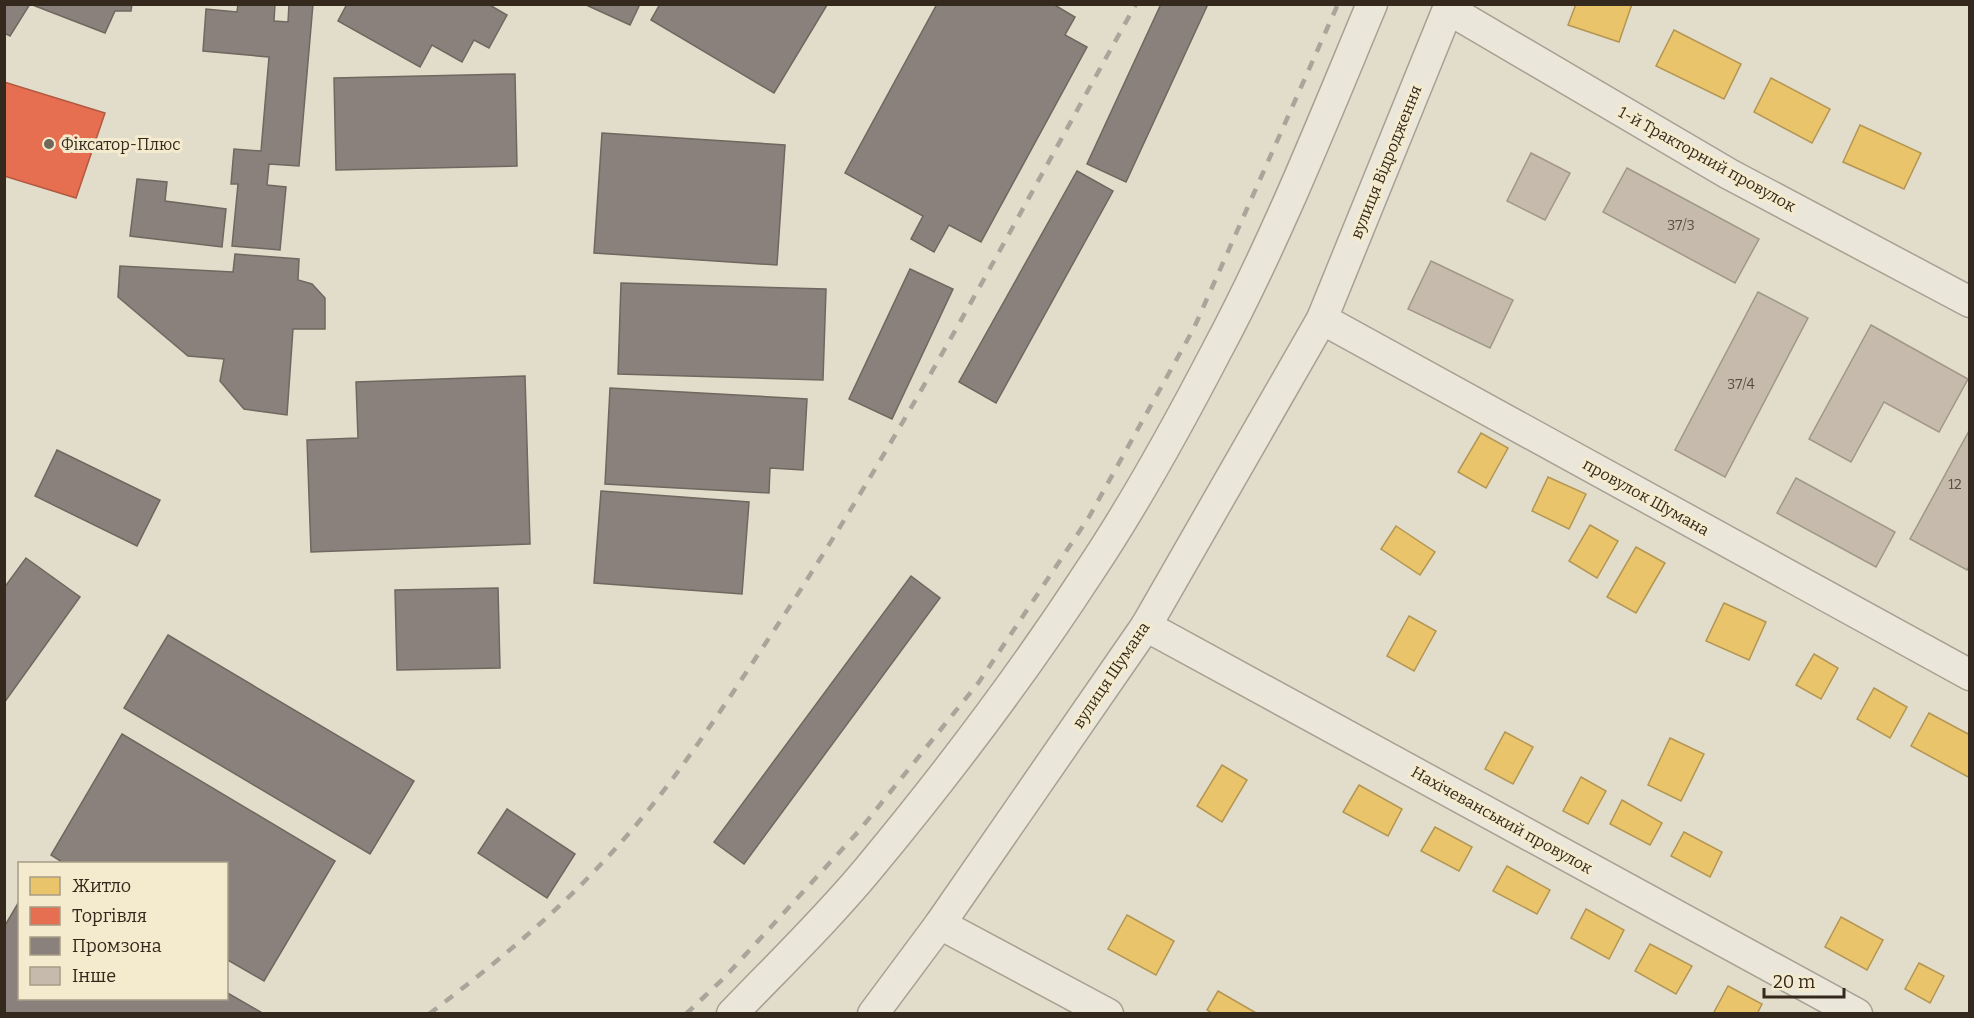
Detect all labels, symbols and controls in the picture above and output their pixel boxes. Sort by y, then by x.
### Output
street label: вулиця Відродження [1347,82,1426,241]
street label: 1-й Тракторний провулок [1615,102,1799,216]
place label: Фіксатор-Плюс [61,135,180,154]
marker: Фіксатор-Плюс [42,137,56,151]
house number: 37/3 [1667,217,1695,234]
house number: 37/4 [1727,376,1755,393]
street label: провулок Шумана [1579,454,1713,540]
house number: 12 [1948,476,1962,493]
street label: вулиця Шумана [1069,618,1154,732]
street label: Нахічеванський провулок [1408,762,1596,878]
legend [18,862,228,1000]
text: Житло [72,875,131,897]
text: Торгівля [72,905,147,927]
text: Промзона [72,935,162,957]
scale bar [1764,961,1844,999]
text: Інше [72,965,116,987]
text: 20 m [1773,971,1815,993]

